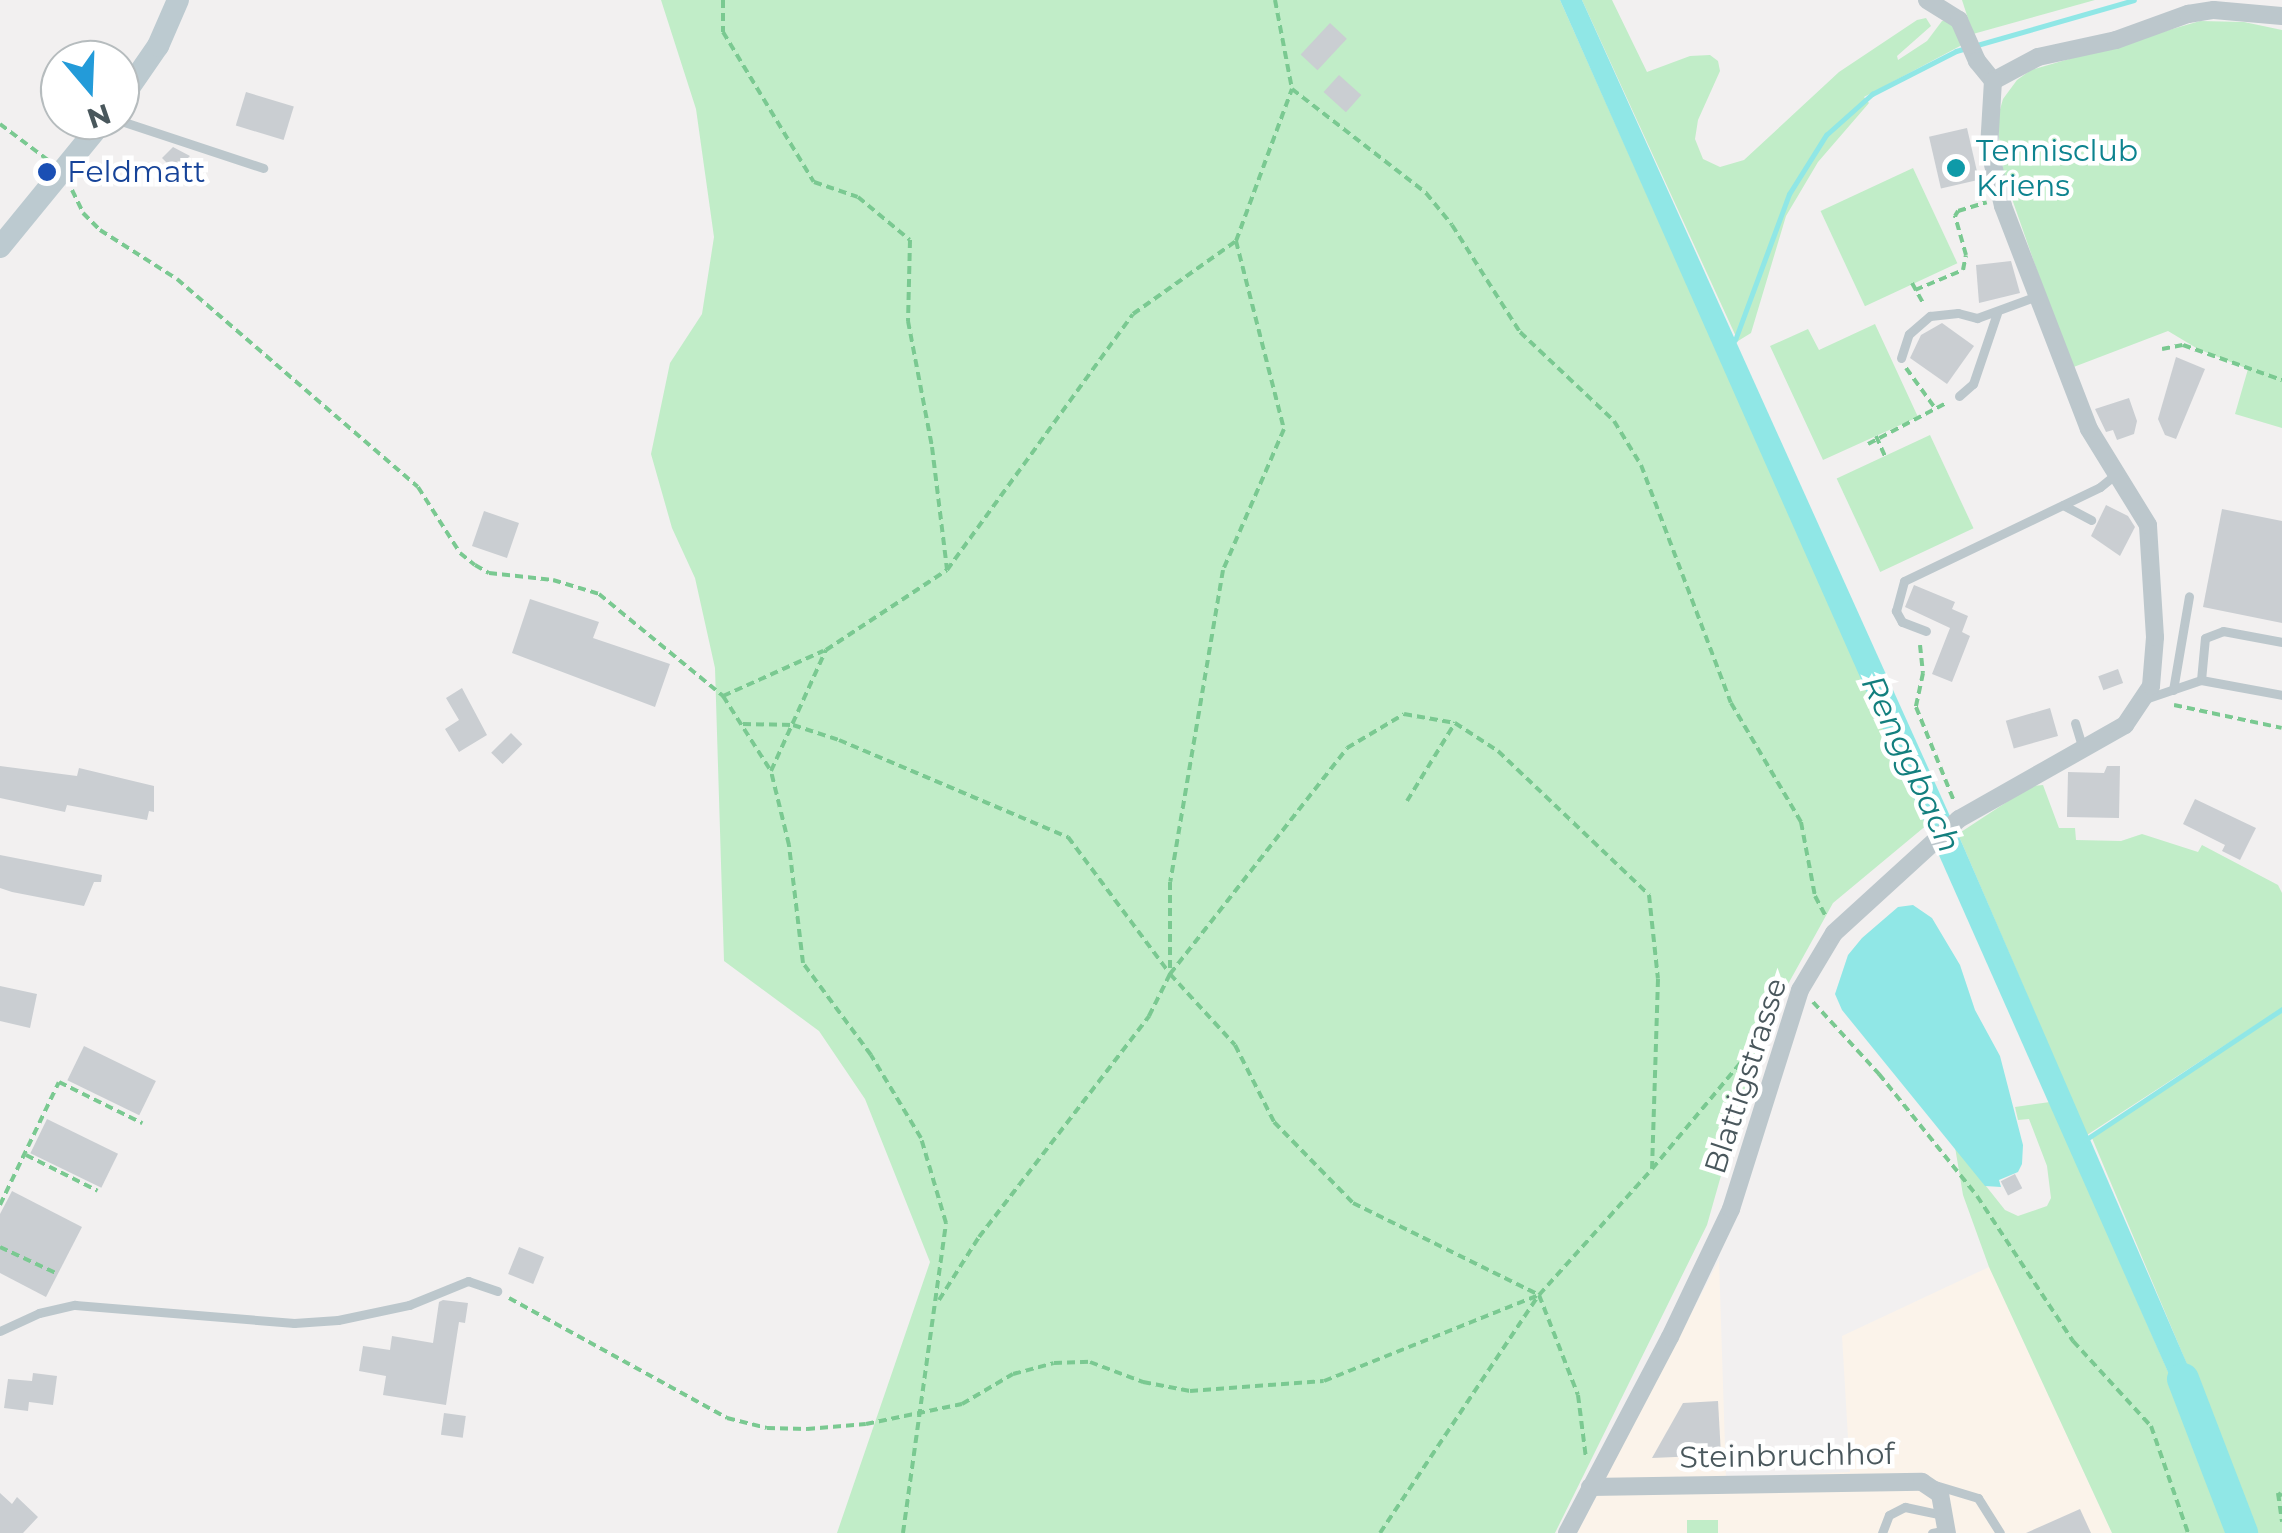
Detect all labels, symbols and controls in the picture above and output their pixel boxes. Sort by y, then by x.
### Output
north arrow [40,40,140,140]
text: N [83,97,115,136]
place label: Tennisclub Kriens [1976,133,2138,204]
place label: Feldmatt [67,154,205,190]
marker: Tennisclub Kriens [1945,157,1967,179]
marker: Feldmatt [36,161,58,183]
water label: Renggbach [1853,669,1969,859]
street label: Blattigstrasse [1697,974,1795,1178]
street label: Steinbruchhof [1679,1436,1895,1476]

